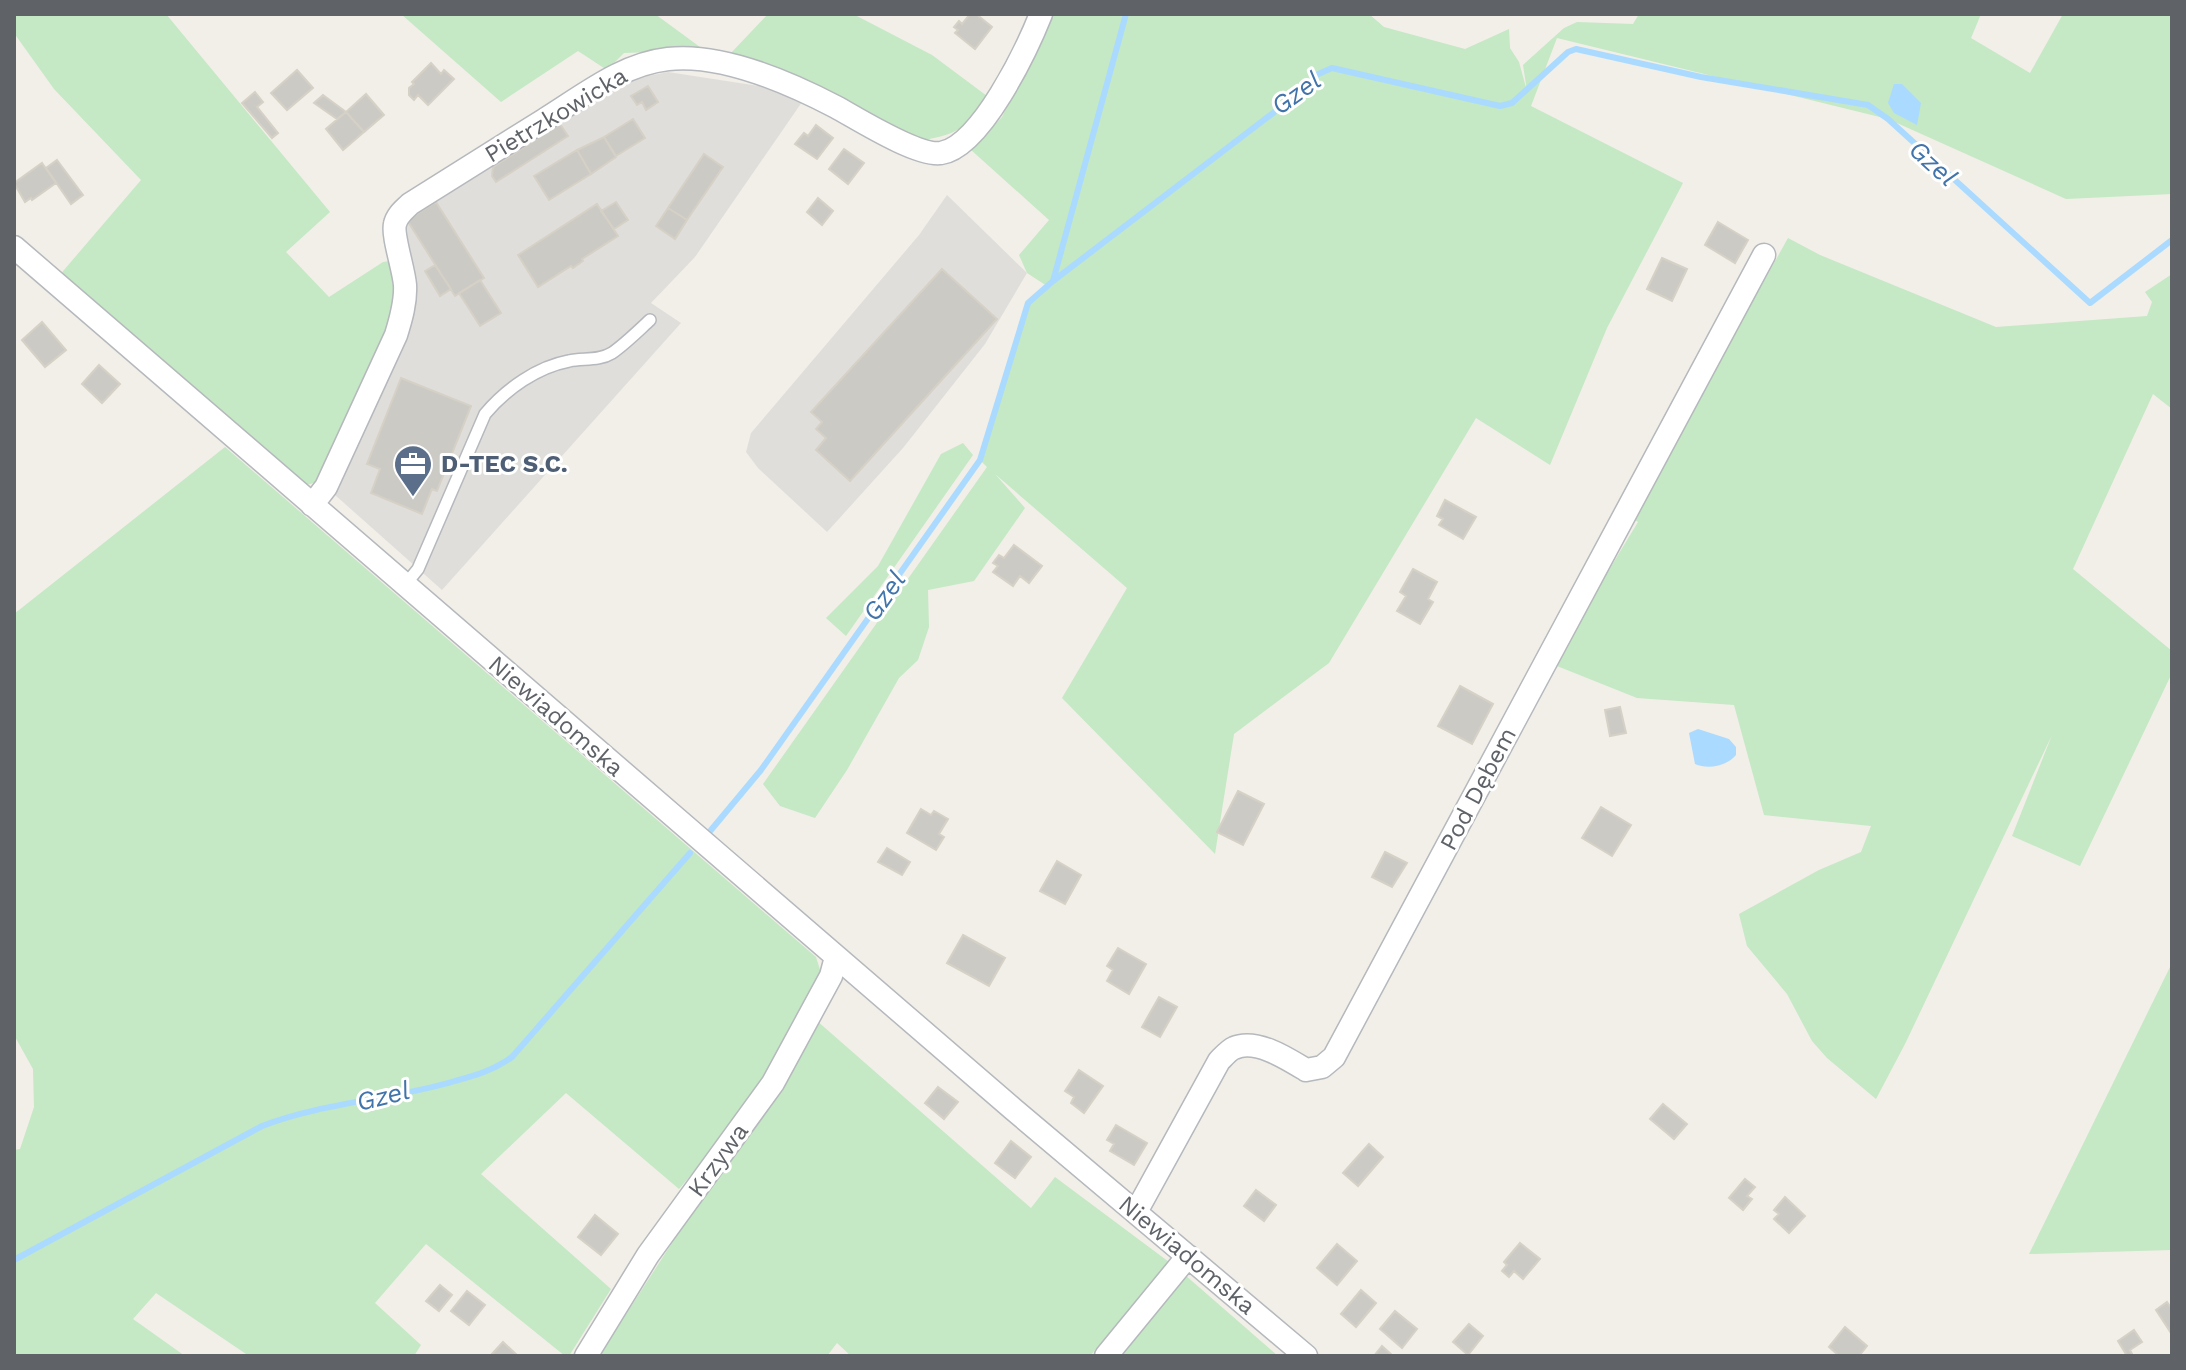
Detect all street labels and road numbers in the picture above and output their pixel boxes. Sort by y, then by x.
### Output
street label: Pietrzkowicka [480,61,632,169]
street label: Niewiadomska [483,650,629,782]
street label: Pod Dębem [1434,723,1522,855]
street label: Krzywa [682,1118,754,1202]
street label: Niewiadomska [1113,1190,1261,1320]

